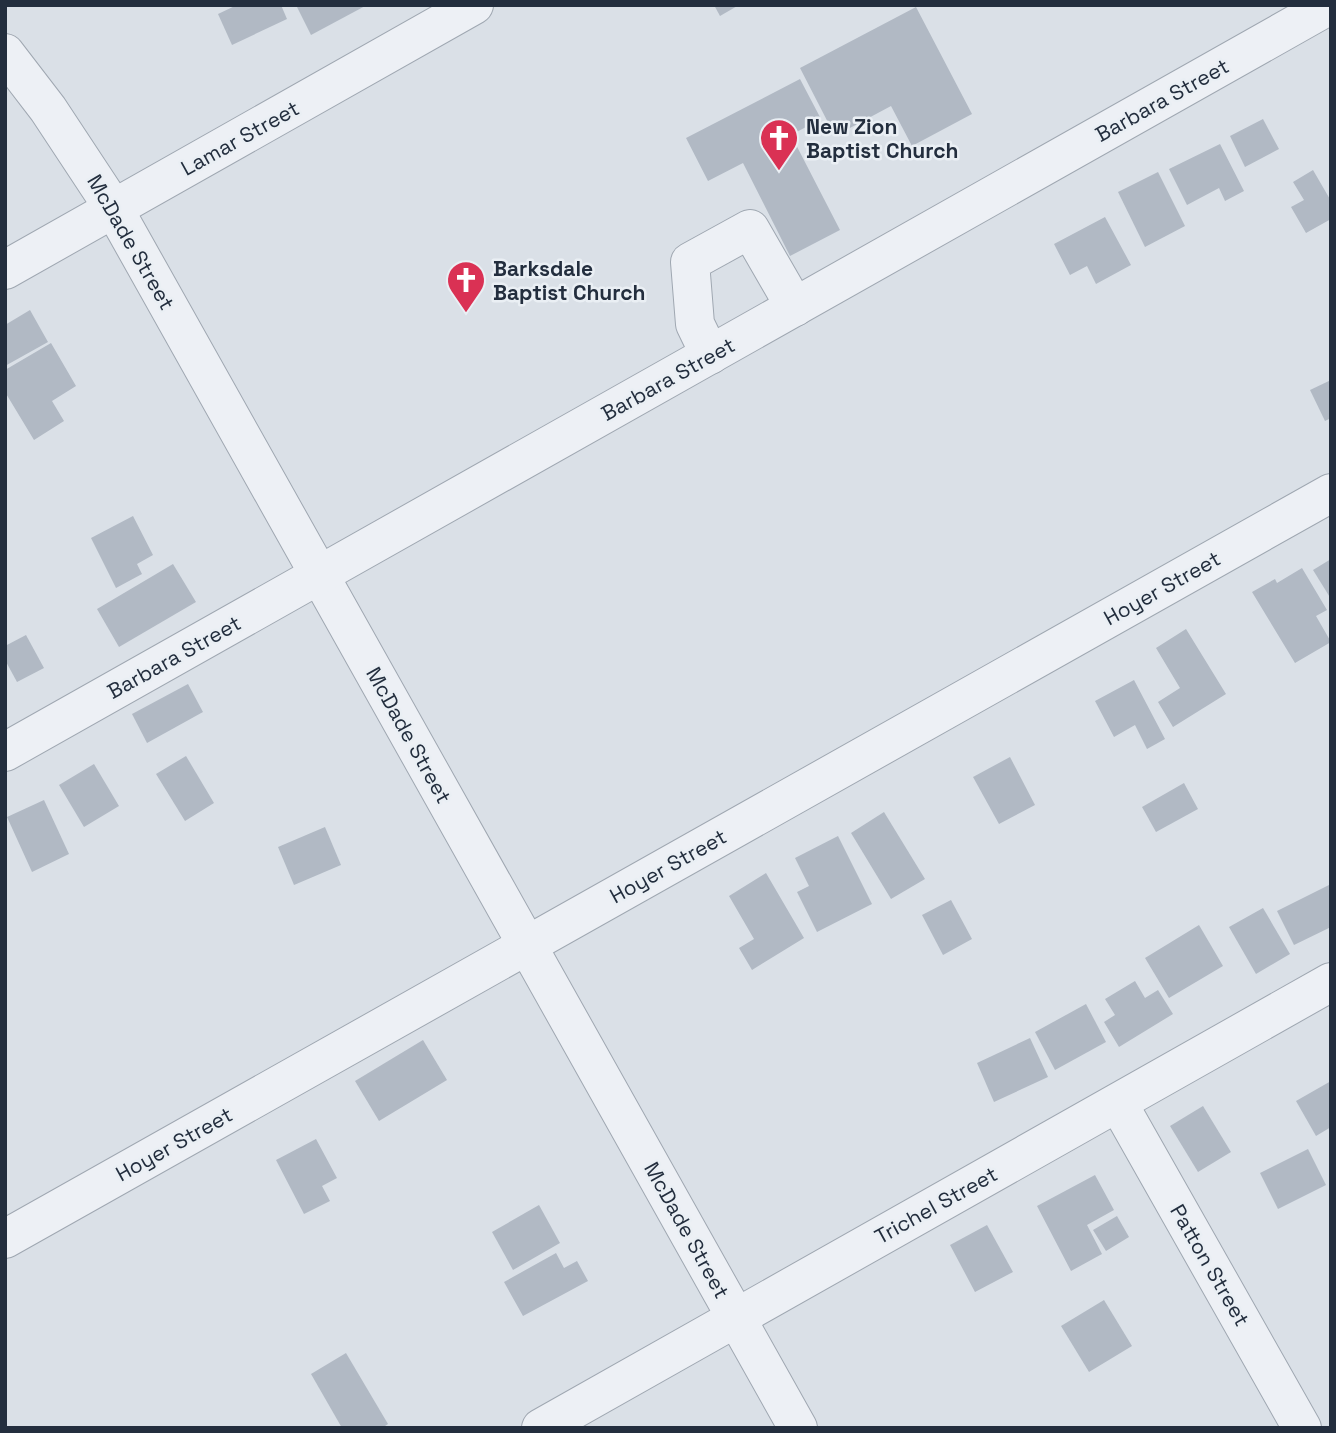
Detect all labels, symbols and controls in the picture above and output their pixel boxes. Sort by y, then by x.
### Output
street label: Barbara Street [1090,52,1234,148]
street label: Lamar Street [176,94,304,182]
place label: New Zion Baptist Church [806,113,958,164]
church icon: New Zion Baptist Church [758,117,800,172]
street label: McDade Street [81,169,181,315]
place label: Barksdale Baptist Church [493,255,645,306]
church icon: Barksdale Baptist Church [445,259,487,314]
street label: Barbara Street [596,331,740,427]
street label: Hoyer Street [1099,545,1225,631]
street label: Barbara Street [102,609,246,705]
street label: McDade Street [360,662,458,808]
street label: Hoyer Street [605,823,731,909]
street label: Hoyer Street [111,1101,237,1187]
street label: McDade Street [638,1157,736,1303]
street label: Trichel Street [870,1160,1002,1250]
street label: Patton Street [1164,1199,1256,1331]

